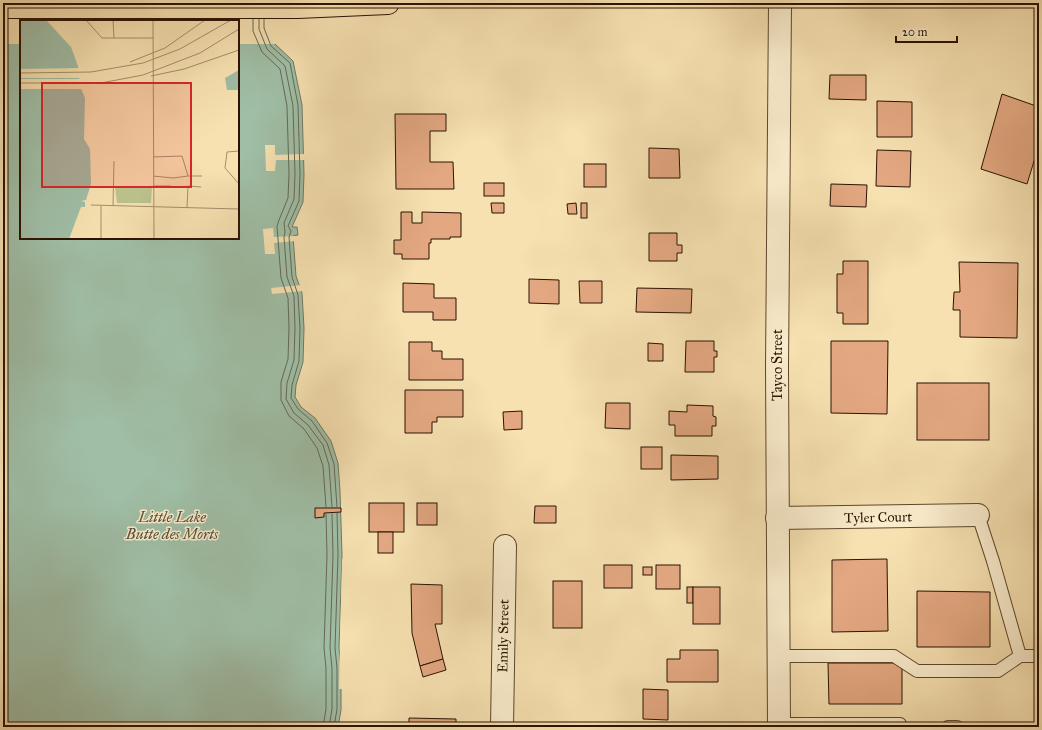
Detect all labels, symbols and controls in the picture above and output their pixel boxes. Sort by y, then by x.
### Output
scale bar [896,18,957,44]
inset map [20,20,239,239]
text: 20 m [902,25,928,39]
street label: Tayco Street [769,329,786,401]
water label: Little Lake Butte des Morts [125,508,219,543]
street label: Tyler Court [844,508,912,527]
street label: Emily Street [494,599,513,673]

